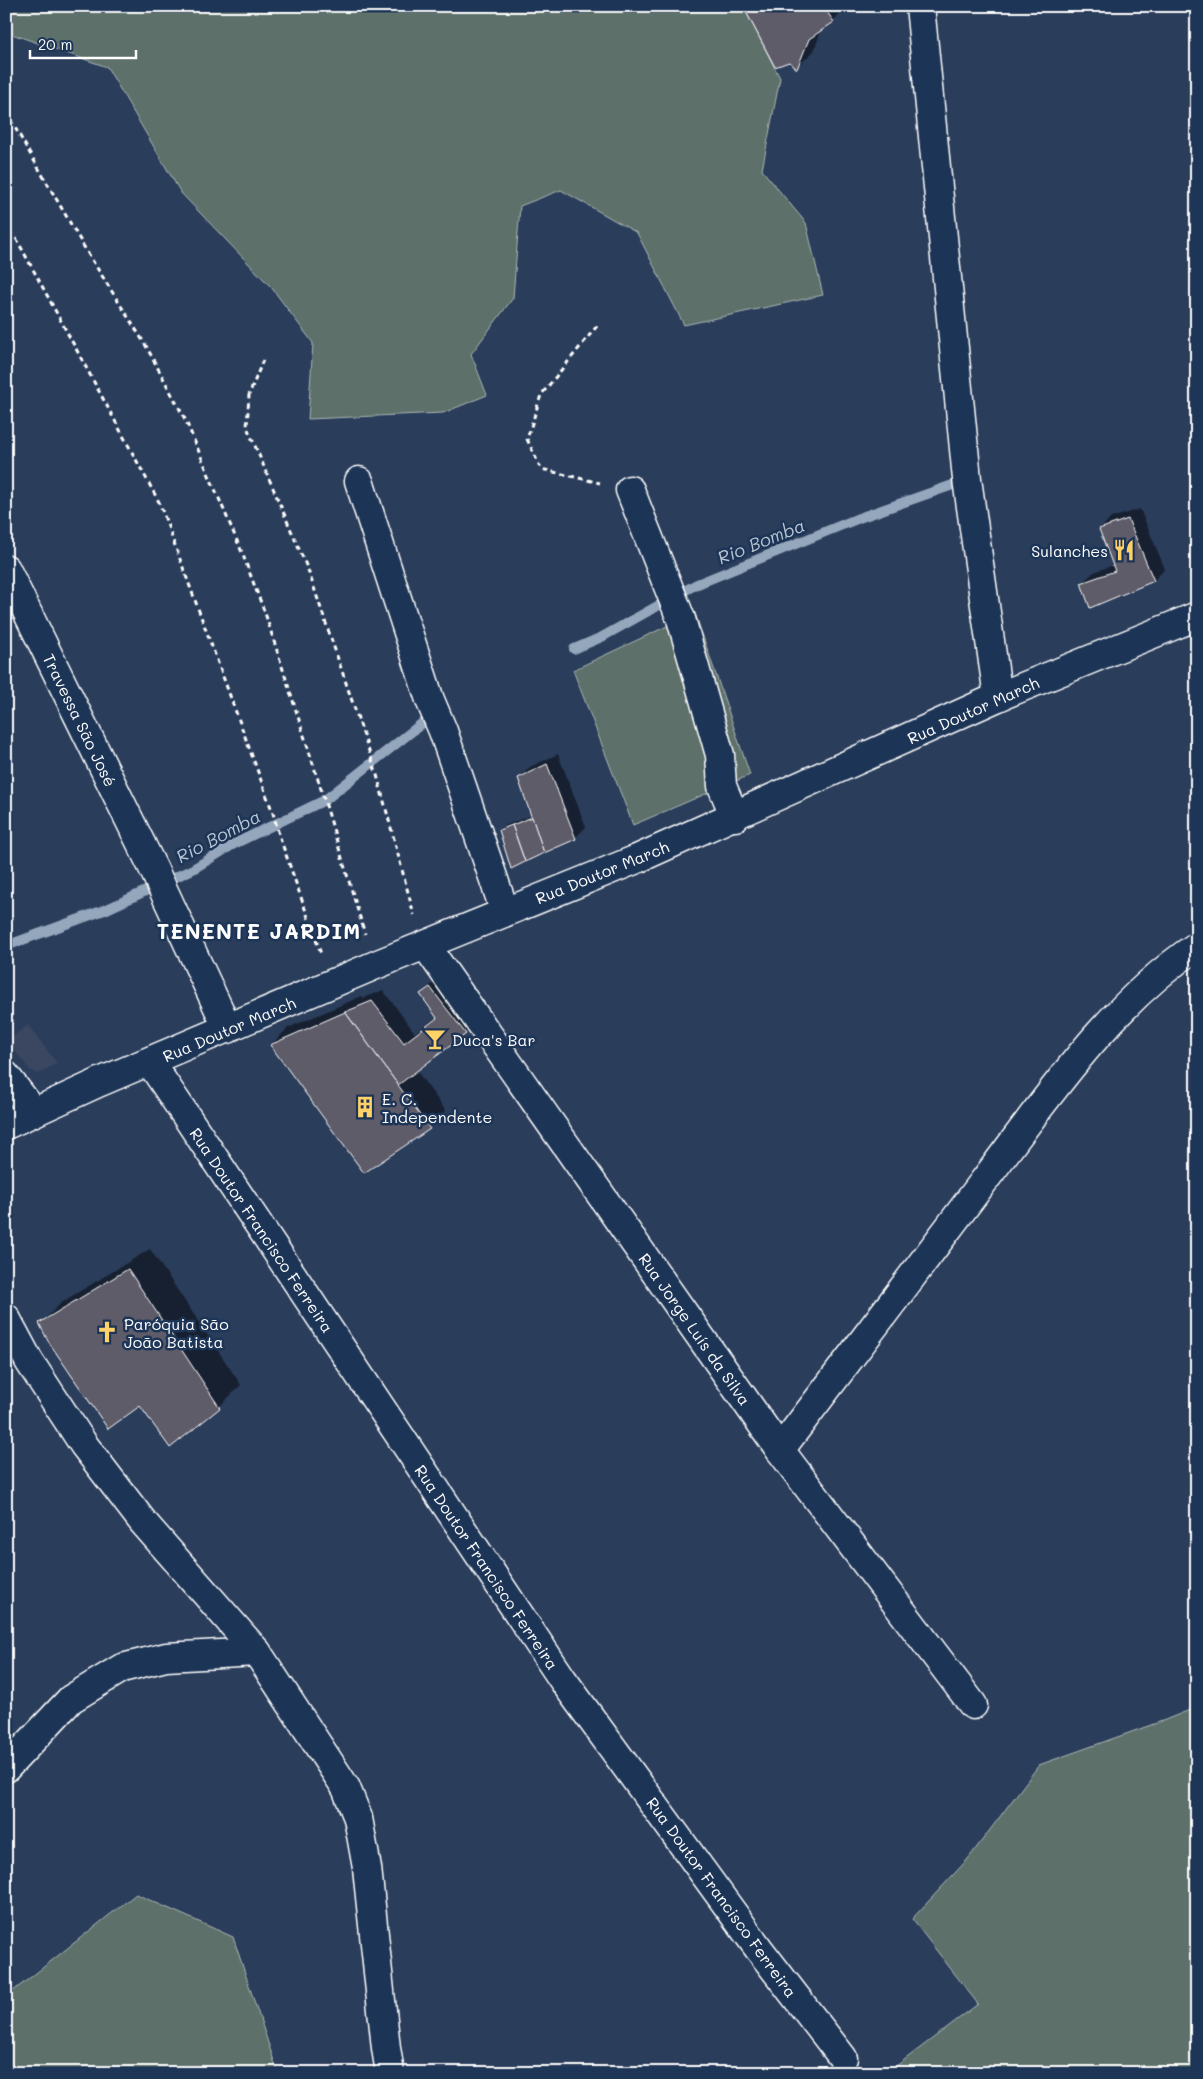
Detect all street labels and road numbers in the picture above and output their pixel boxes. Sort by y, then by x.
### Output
street label: Travessa São José [39,650,121,790]
street label: Rua Doutor March [904,671,1042,749]
street label: Rua Doutor March [532,836,672,908]
street label: Rua Doutor March [159,992,299,1066]
street label: Rua Doutor Francisco Ferreira [185,1124,339,1336]
street label: Rua Jorge Luís da Silva [634,1249,756,1409]
street label: Rua Doutor Francisco Ferreira [410,1461,564,1673]
street label: Rua Doutor Francisco Ferreira [642,1793,802,2001]

